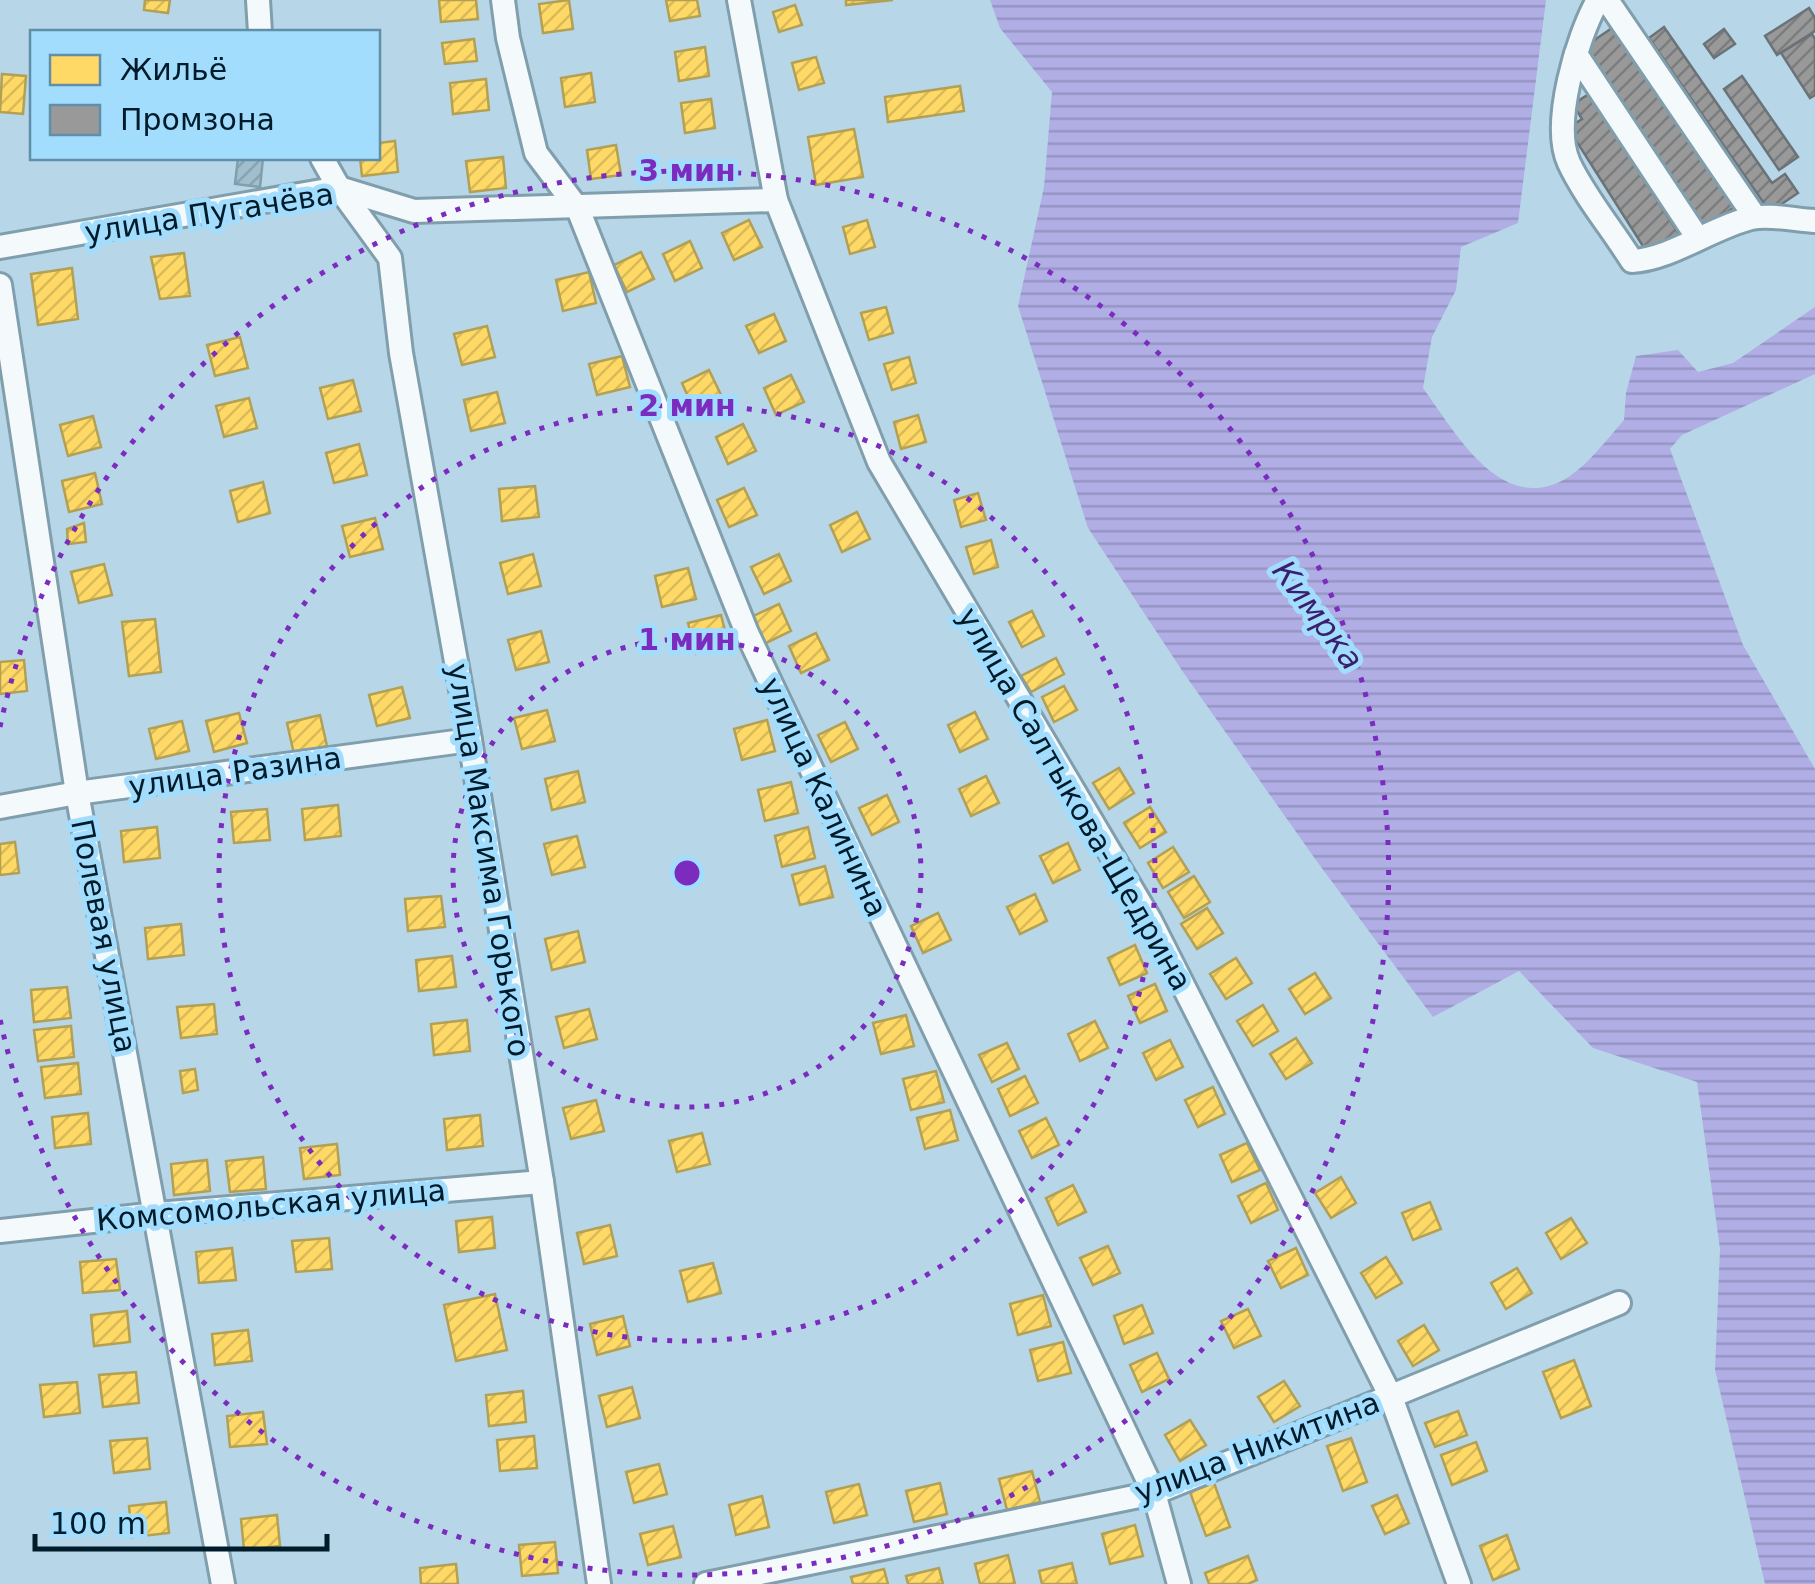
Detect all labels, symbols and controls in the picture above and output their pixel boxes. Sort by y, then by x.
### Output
legend [30,30,380,160]
text: Жильё [120,52,227,87]
text: Промзона [120,102,275,137]
text: 3 мин [638,153,736,188]
street label: улица Пугачёва [82,176,336,250]
text: 2 мин [638,388,736,423]
water label: Кимрка [1265,553,1371,677]
street label: улица Салтыкова-Щедрина [951,601,1199,997]
text: 1 мин [638,622,736,657]
street label: улица Максима Горького [441,661,537,1059]
street label: улица Калинина [753,672,895,922]
street label: улица Разина [126,740,344,804]
street label: Полевая улица [64,816,144,1056]
centre of rings [669,855,705,891]
street label: Комсомольская улица [95,1172,447,1238]
street label: улица Никитина [1130,1384,1384,1510]
scale bar [35,1489,328,1551]
text: 100 m [50,1506,146,1541]

